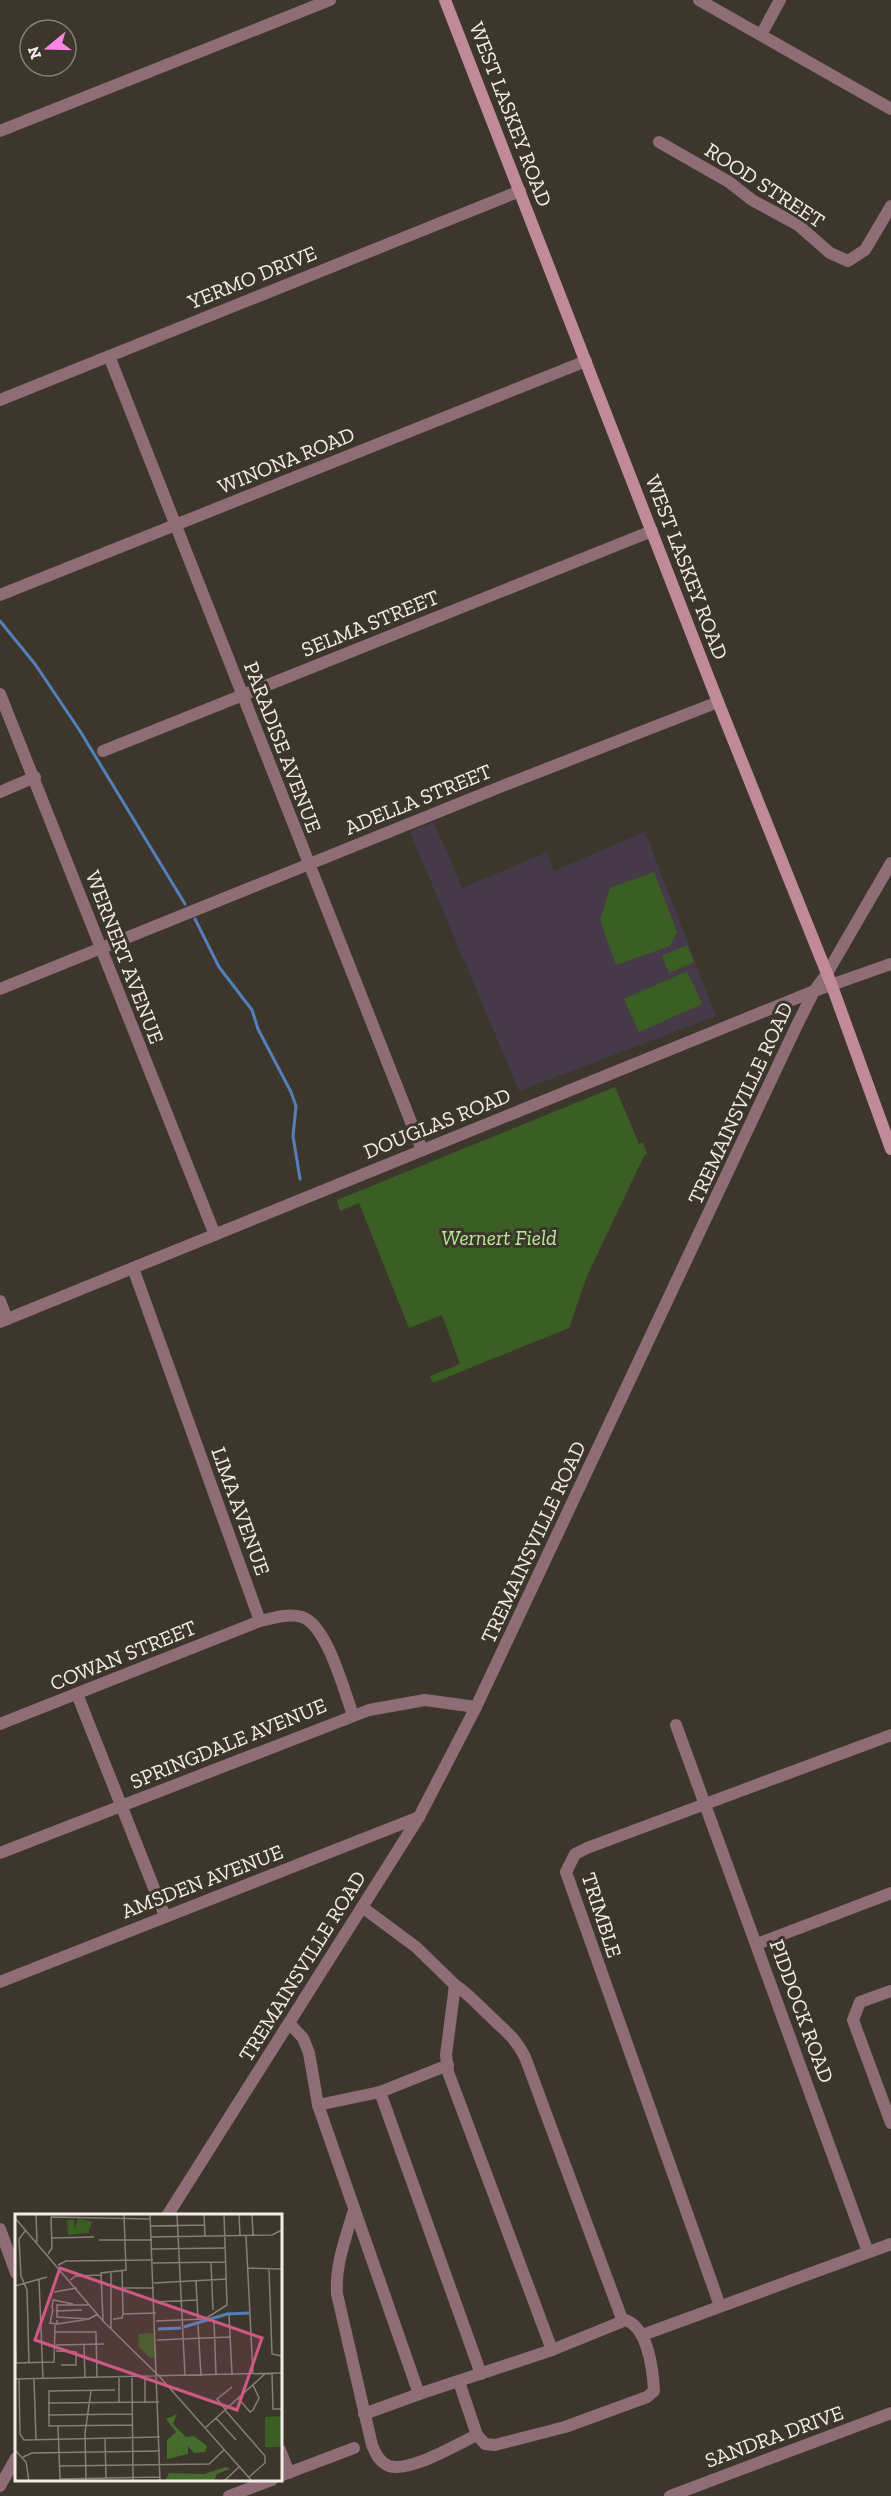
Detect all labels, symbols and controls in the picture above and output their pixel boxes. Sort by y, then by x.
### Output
north arrow [18,18,78,78]
street label: WEST LASKEY ROAD [464,18,558,210]
text: N [23,44,45,62]
street label: ROOD STREET [700,137,830,233]
street label: YERMO DRIVE [183,240,320,315]
street label: WINONA ROAD [214,421,358,499]
street label: WEST LASKEY ROAD [640,471,734,663]
street label: SELMA STREET [298,584,442,662]
street label: PARADISE AVENUE [239,658,327,836]
street label: ADELLA STREET [341,758,495,840]
street label: WERNERT AVENUE [80,867,170,1047]
street label: TREMAINSVILLE ROAD [682,998,798,1208]
street label: DOUGLAS ROAD [360,1082,514,1164]
park label: Wernert Field [441,1225,557,1250]
street label: TREMAINSVILLE ROAD [475,1437,591,1647]
street label: LIMA AVENUE [206,1443,276,1579]
street label: COWAN STREET [46,1614,200,1696]
street label: SPRINGDALE AVENUE [126,1692,330,1794]
street label: AMSDEN AVENUE [118,1839,286,1923]
street label: TREMAINSVILLE ROAD [233,1866,371,2066]
street label: TRIMBLE [577,1869,627,1961]
street label: PIDDOCK ROAD [764,1936,840,2086]
inset map [15,2214,282,2481]
street label: SANDRA DRIVE [701,2399,847,2473]

